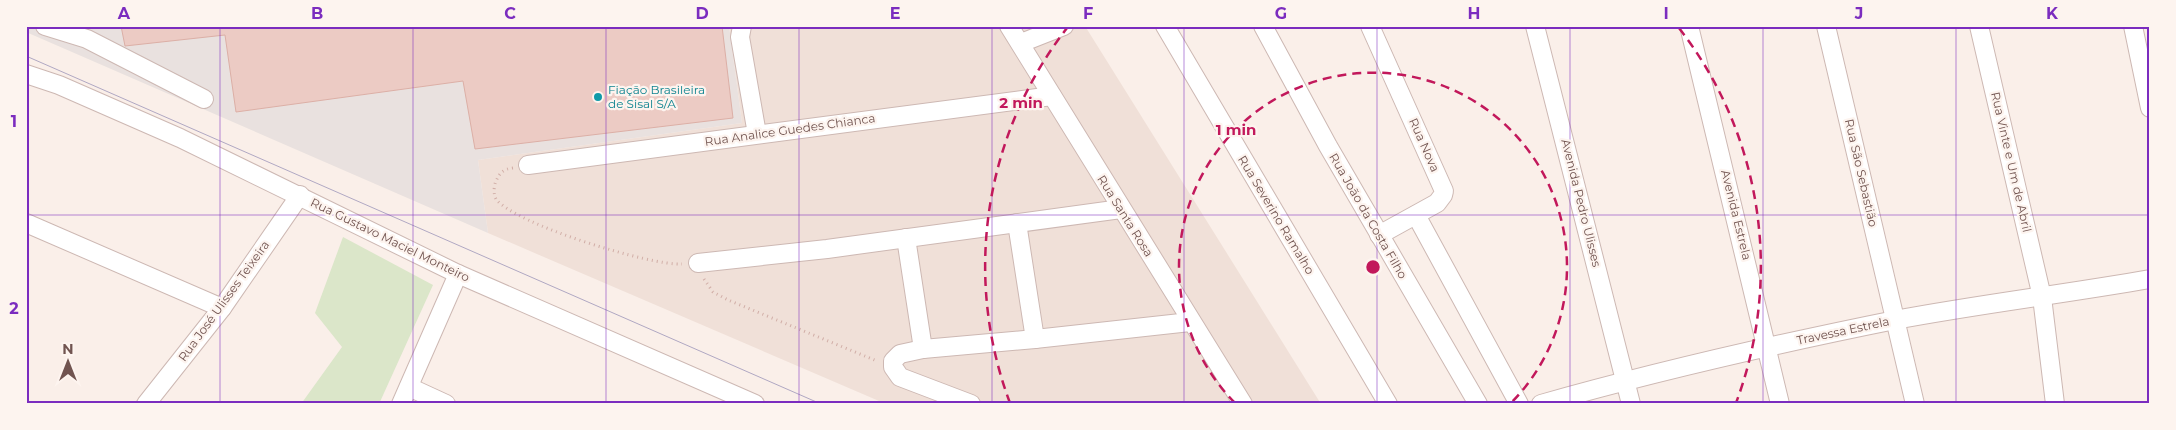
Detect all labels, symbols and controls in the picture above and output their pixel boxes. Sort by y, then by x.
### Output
text: A [117,4,131,23]
text: B [311,4,323,23]
text: C [504,4,516,23]
text: D [695,4,709,23]
text: E [890,4,900,23]
text: F [1083,4,1093,23]
text: G [1275,4,1287,23]
text: H [1468,4,1480,23]
text: I [1663,4,1669,23]
text: J [1854,4,1863,23]
text: K [2046,4,2059,23]
place label: Fiação Brasileira de Sisal S/A [608,82,705,111]
street label: Rua Vinte e Um de Abril [1988,90,2035,234]
marker: Fiação Brasileira de Sisal S/A [592,91,604,103]
text: 2 min [999,93,1043,112]
street label: Rua Analice Guedes Chianca [704,110,876,149]
text: 1 [11,112,17,131]
street label: Rua Nova [1406,116,1443,174]
street label: Rua São Sebastião [1842,117,1881,228]
text: 1 min [1216,120,1256,139]
street label: Avenida Pedro Ulisses [1558,137,1605,269]
street label: Rua João da Costa Filho [1326,150,1411,281]
street label: Rua Severino Ramalho [1235,153,1318,277]
street label: Avenida Estrela [1718,168,1755,262]
street label: Rua Santa Rosa [1094,172,1157,259]
street label: Rua Gustavo Maciel Monteiro [308,194,472,285]
street label: Rua José Ulisses Teixeira [175,237,272,364]
centre of rings [1364,258,1382,276]
text: 2 [9,299,19,318]
street label: Travessa Estrela [1795,313,1891,348]
north arrow [42,338,92,388]
text: N [62,340,74,358]

